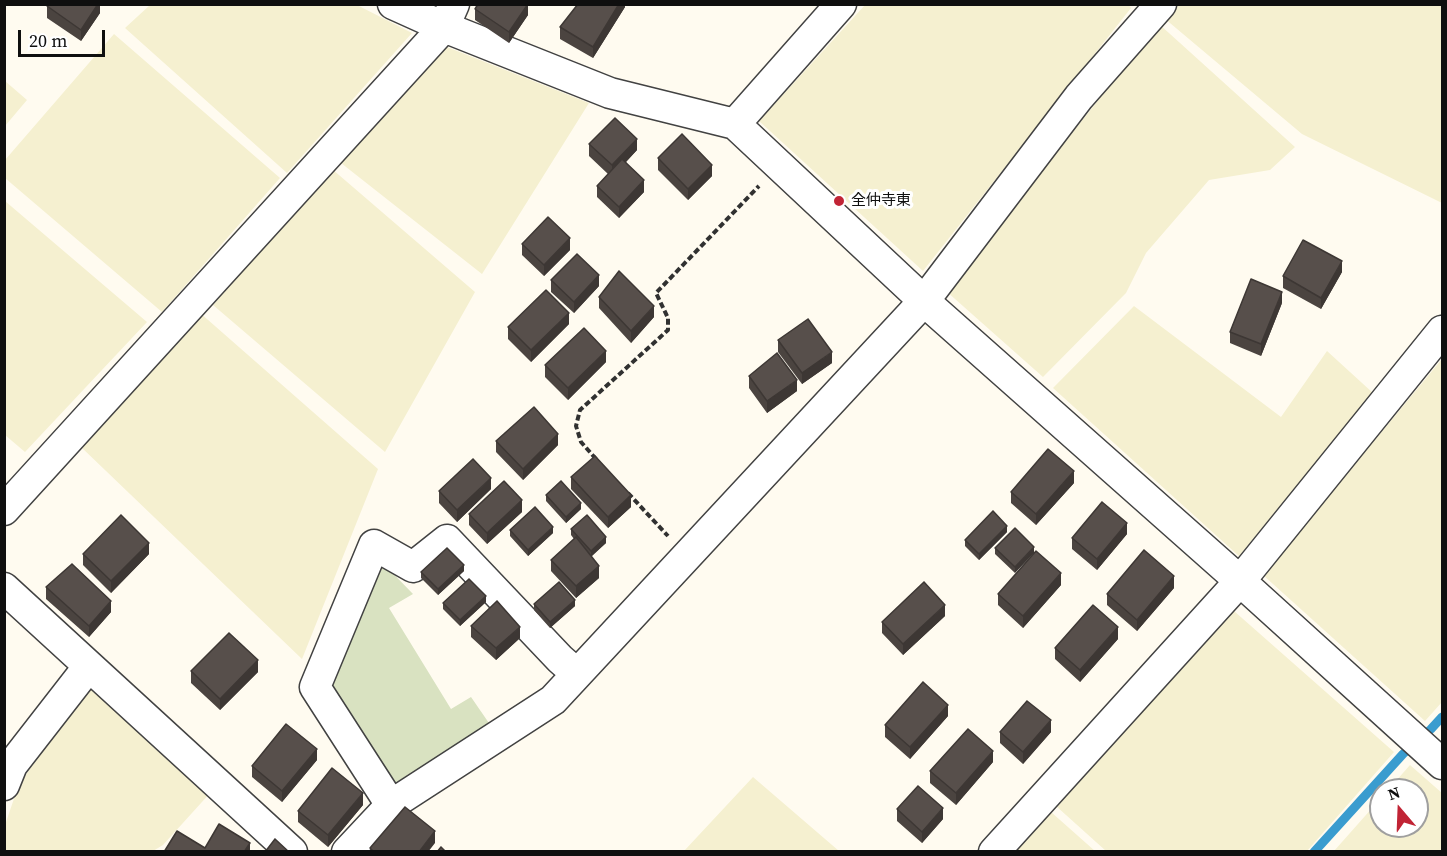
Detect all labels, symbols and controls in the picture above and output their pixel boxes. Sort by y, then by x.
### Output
scale bar [21,18,108,56]
text: 20 m [29,28,67,53]
place label: 全仲寺東 [851,192,911,210]
marker: 全仲寺東 [832,194,846,208]
north arrow [1369,778,1429,838]
text: N [1385,781,1403,805]

